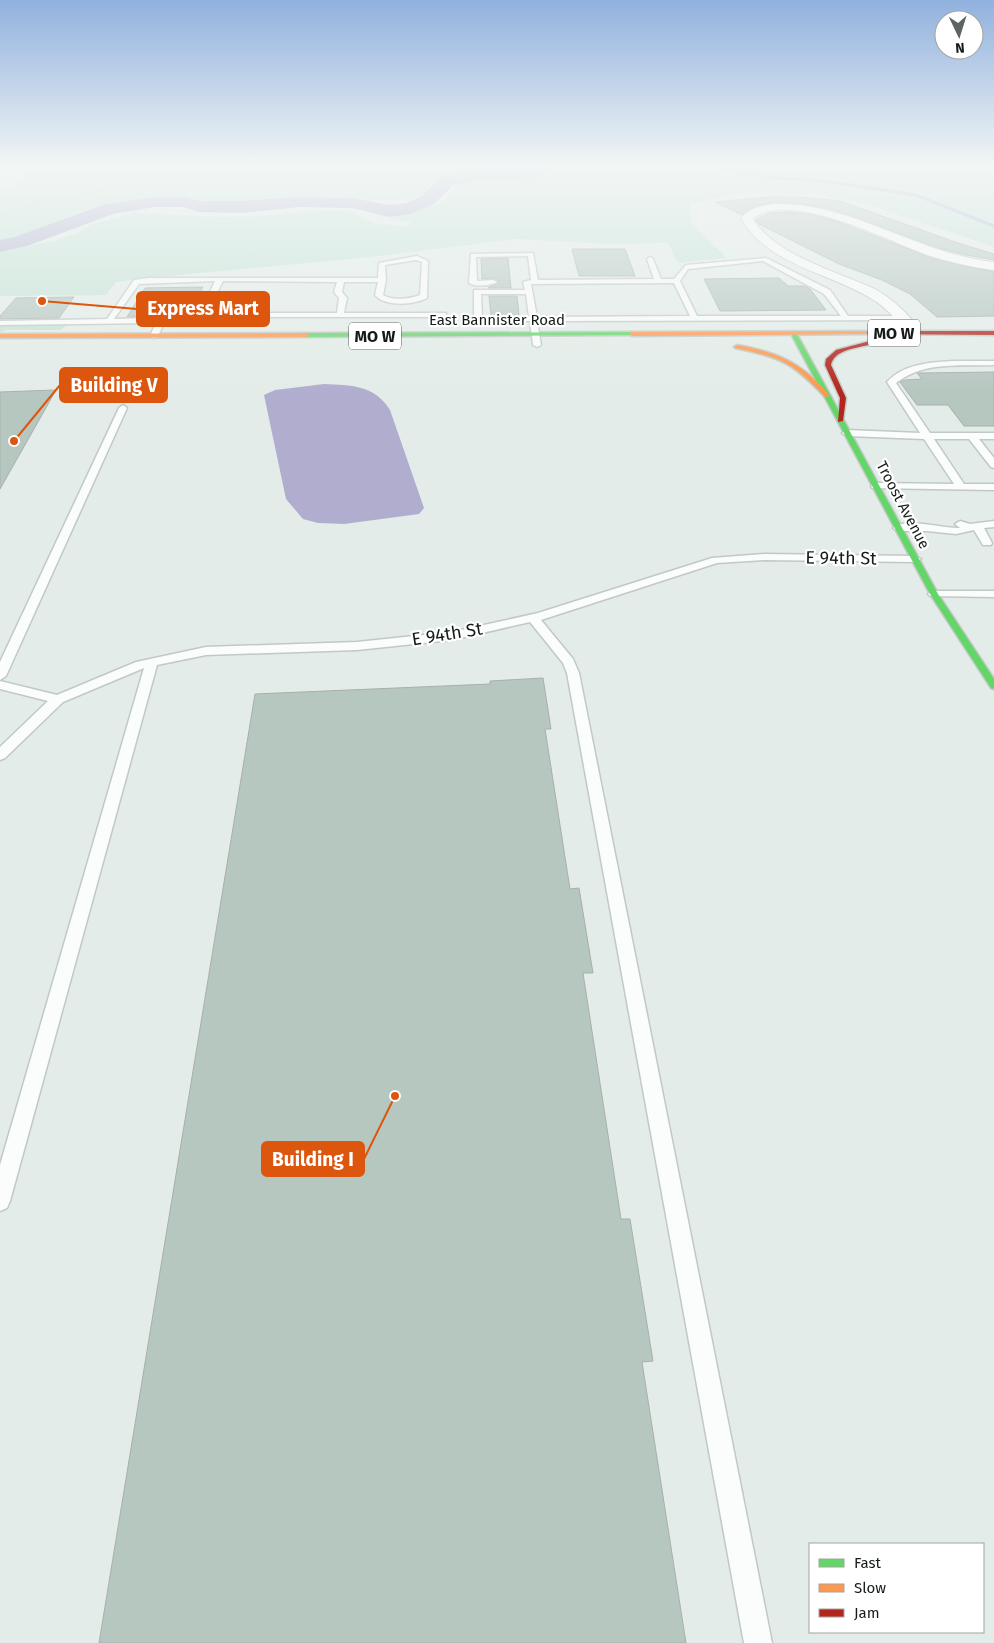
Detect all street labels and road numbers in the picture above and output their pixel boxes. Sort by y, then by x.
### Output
street label: East Bannister Road [429,311,565,329]
road number: MO W [868,319,920,346]
road number: MO W [349,322,401,350]
street label: Troost Avenue [872,458,934,552]
street label: E 94th St [805,546,877,570]
street label: E 94th St [410,617,484,650]

